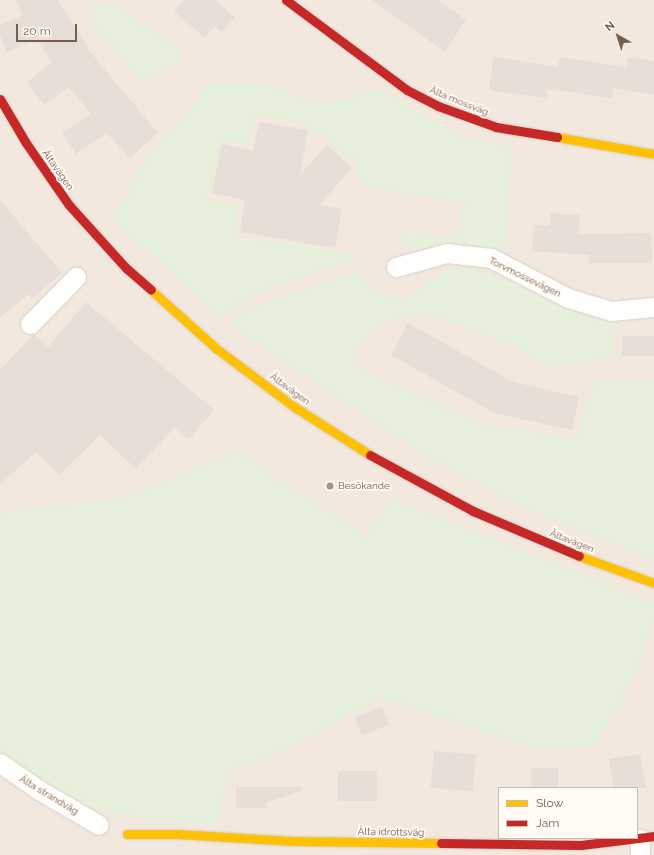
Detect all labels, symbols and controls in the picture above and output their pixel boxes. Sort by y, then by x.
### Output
scale bar [18,16,79,42]
north arrow [598,16,638,56]
text: N [603,19,617,34]
text: 20 m [23,24,51,38]
street label: Älta mossväg [428,84,490,118]
street label: Ältavägen [40,147,76,193]
street label: Torvmossevägen [487,254,563,300]
street label: Ältavägen [268,370,312,408]
place label: Besökande [338,480,390,492]
marker: Besökande [325,481,335,491]
street label: Ältavägen [548,527,596,555]
street label: Älta strandväg [17,773,81,817]
legend [498,787,638,839]
text: Slow [536,796,563,810]
text: Jam [536,816,559,830]
street label: Älta idrottsväg [358,825,424,839]

